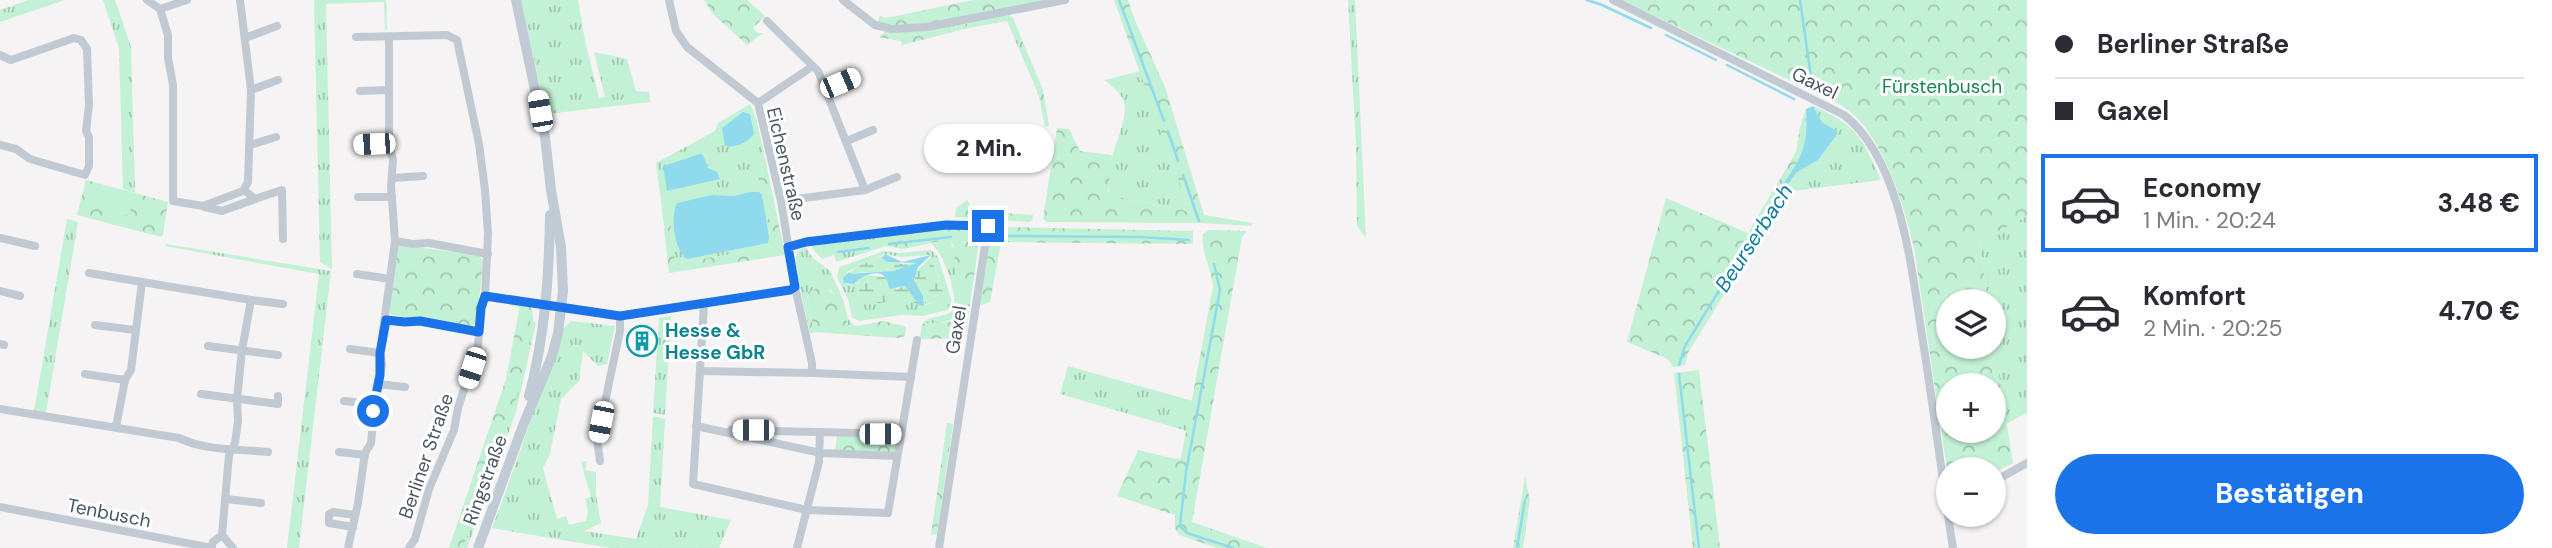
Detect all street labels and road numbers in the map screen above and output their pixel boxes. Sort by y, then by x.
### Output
street label: Gaxel [1788,61,1842,105]
street label: Eichenstraße [761,105,811,223]
street label: Gaxel [940,304,972,356]
street label: Berliner Straße [393,390,459,522]
street label: Ringstraße [457,431,513,529]
street label: Tenbusch [65,493,153,533]

